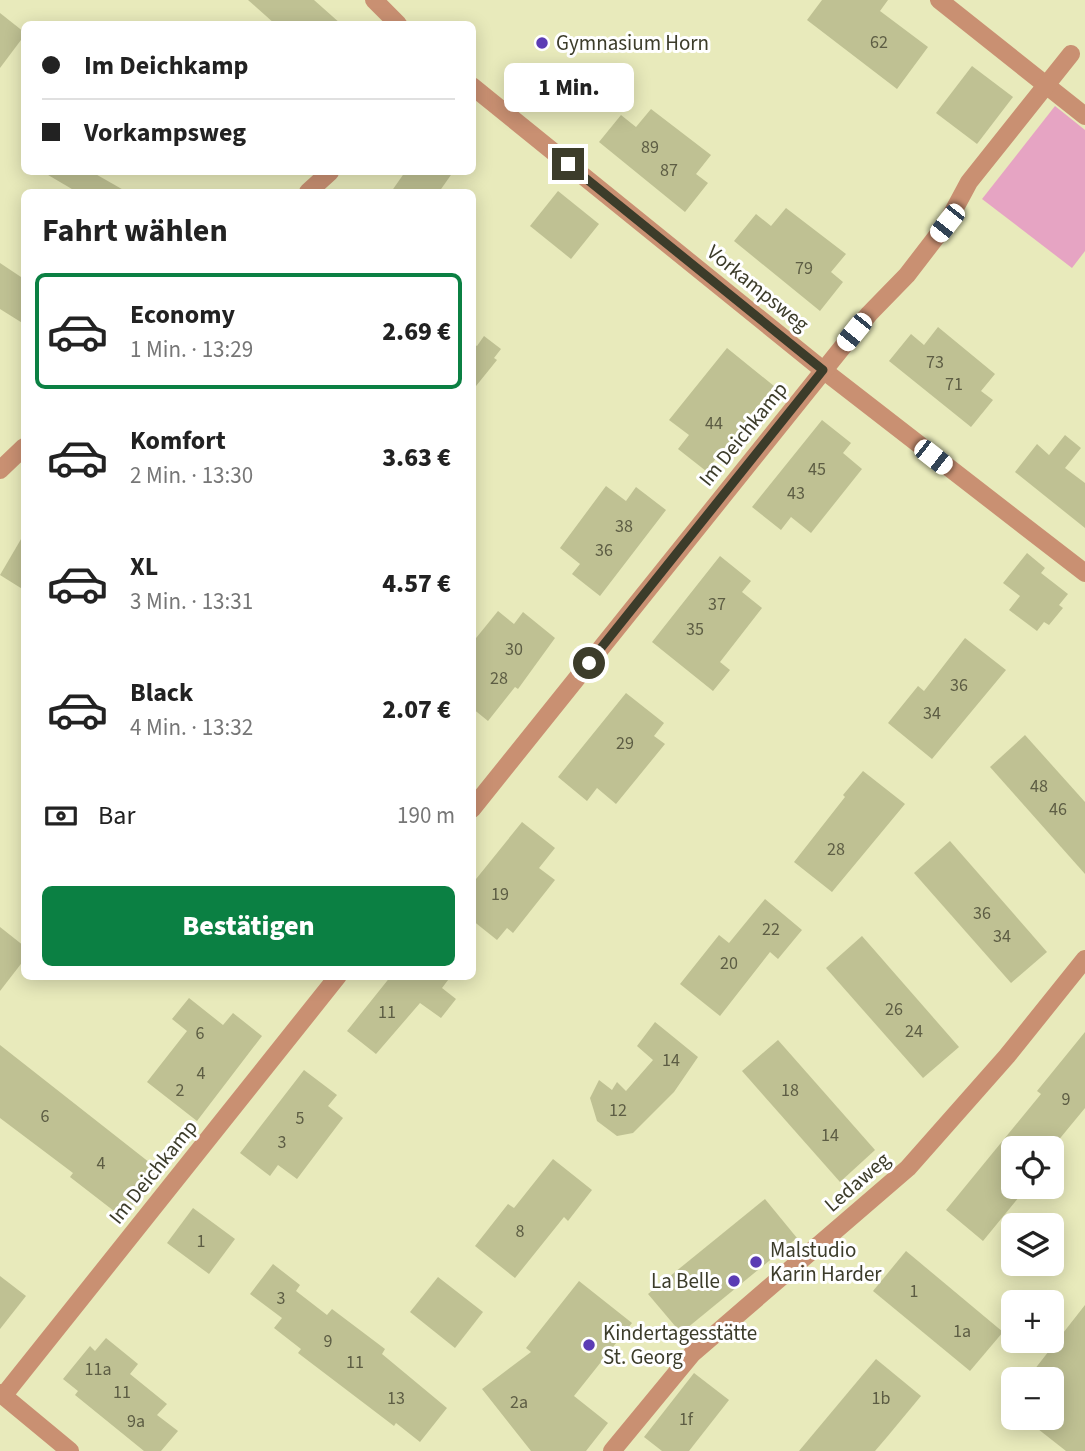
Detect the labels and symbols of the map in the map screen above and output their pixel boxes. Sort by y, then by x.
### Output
place label: Gymnasium Horn [556,28,709,58]
house number: 62 [870,30,888,55]
marker: Gymnasium Horn [534,35,550,51]
callout: 1 Min. [503,62,633,111]
house number: 89 [641,135,659,160]
route end [552,148,584,180]
house number: 87 [660,158,678,183]
car [926,200,969,246]
street label: Vorkampsweg [701,237,816,339]
house number: 79 [795,256,813,281]
car [833,309,876,355]
house number: 73 [926,350,944,375]
house number: 71 [945,372,963,397]
street label: Im Deichkamp [692,375,794,493]
house number: 44 [705,411,723,436]
car [910,436,957,478]
house number: 45 [808,457,826,482]
house number: 43 [787,481,805,506]
house number: 38 [615,514,633,539]
house number: 36 [595,538,613,563]
house number: 37 [708,592,726,617]
house number: 35 [686,617,704,642]
house number: 30 [505,637,523,662]
route start [573,647,605,679]
house number: 28 [490,666,508,691]
house number: 36 [950,673,968,698]
house number: 34 [923,701,941,726]
house number: 29 [616,731,634,756]
house number: 48 [1030,774,1048,799]
house number: 46 [1049,797,1067,822]
house number: 28 [827,837,845,862]
house number: 19 [491,882,509,907]
house number: 36 [973,901,991,926]
house number: 22 [762,917,780,942]
house number: 34 [993,924,1011,949]
house number: 20 [720,951,738,976]
house number: 26 [885,997,903,1022]
house number: 11 [378,1000,396,1025]
house number: 24 [905,1019,923,1044]
house number: 6 [196,1021,205,1046]
house number: 14 [662,1048,680,1073]
house number: 4 [197,1061,206,1086]
house number: 2 [176,1078,185,1103]
house number: 18 [781,1078,799,1103]
house number: 9 [1062,1087,1071,1112]
house number: 12 [609,1098,627,1123]
house number: 6 [41,1104,50,1129]
house number: 5 [296,1106,305,1131]
street label: Im Deichkamp [102,1113,204,1231]
house number: 14 [821,1123,839,1148]
house number: 3 [278,1130,287,1155]
street label: Ledaweg [818,1145,897,1219]
house number: 4 [97,1151,106,1176]
house number: 8 [516,1219,525,1244]
house number: 1 [197,1229,205,1254]
place label: Malstudio Karin Harder [770,1235,882,1289]
marker: Malstudio Karin Harder [748,1254,764,1270]
place label: La Belle [651,1266,720,1296]
marker: La Belle [726,1273,742,1289]
house number: 1 [910,1279,918,1304]
house number: 3 [277,1286,286,1311]
place label: Kindertagesstätte St. Georg [603,1318,757,1372]
house number: 1a [953,1319,971,1344]
house number: 9 [324,1329,333,1354]
marker: Kindertagesstätte St. Georg [581,1337,597,1353]
house number: 11 [346,1350,364,1375]
house number: 11a [85,1357,111,1382]
house number: 11 [113,1380,131,1405]
house number: 13 [387,1386,405,1411]
house number: 1b [872,1386,890,1411]
house number: 2a [510,1390,528,1415]
house number: 1f [679,1407,694,1432]
house number: 9a [127,1409,145,1434]

